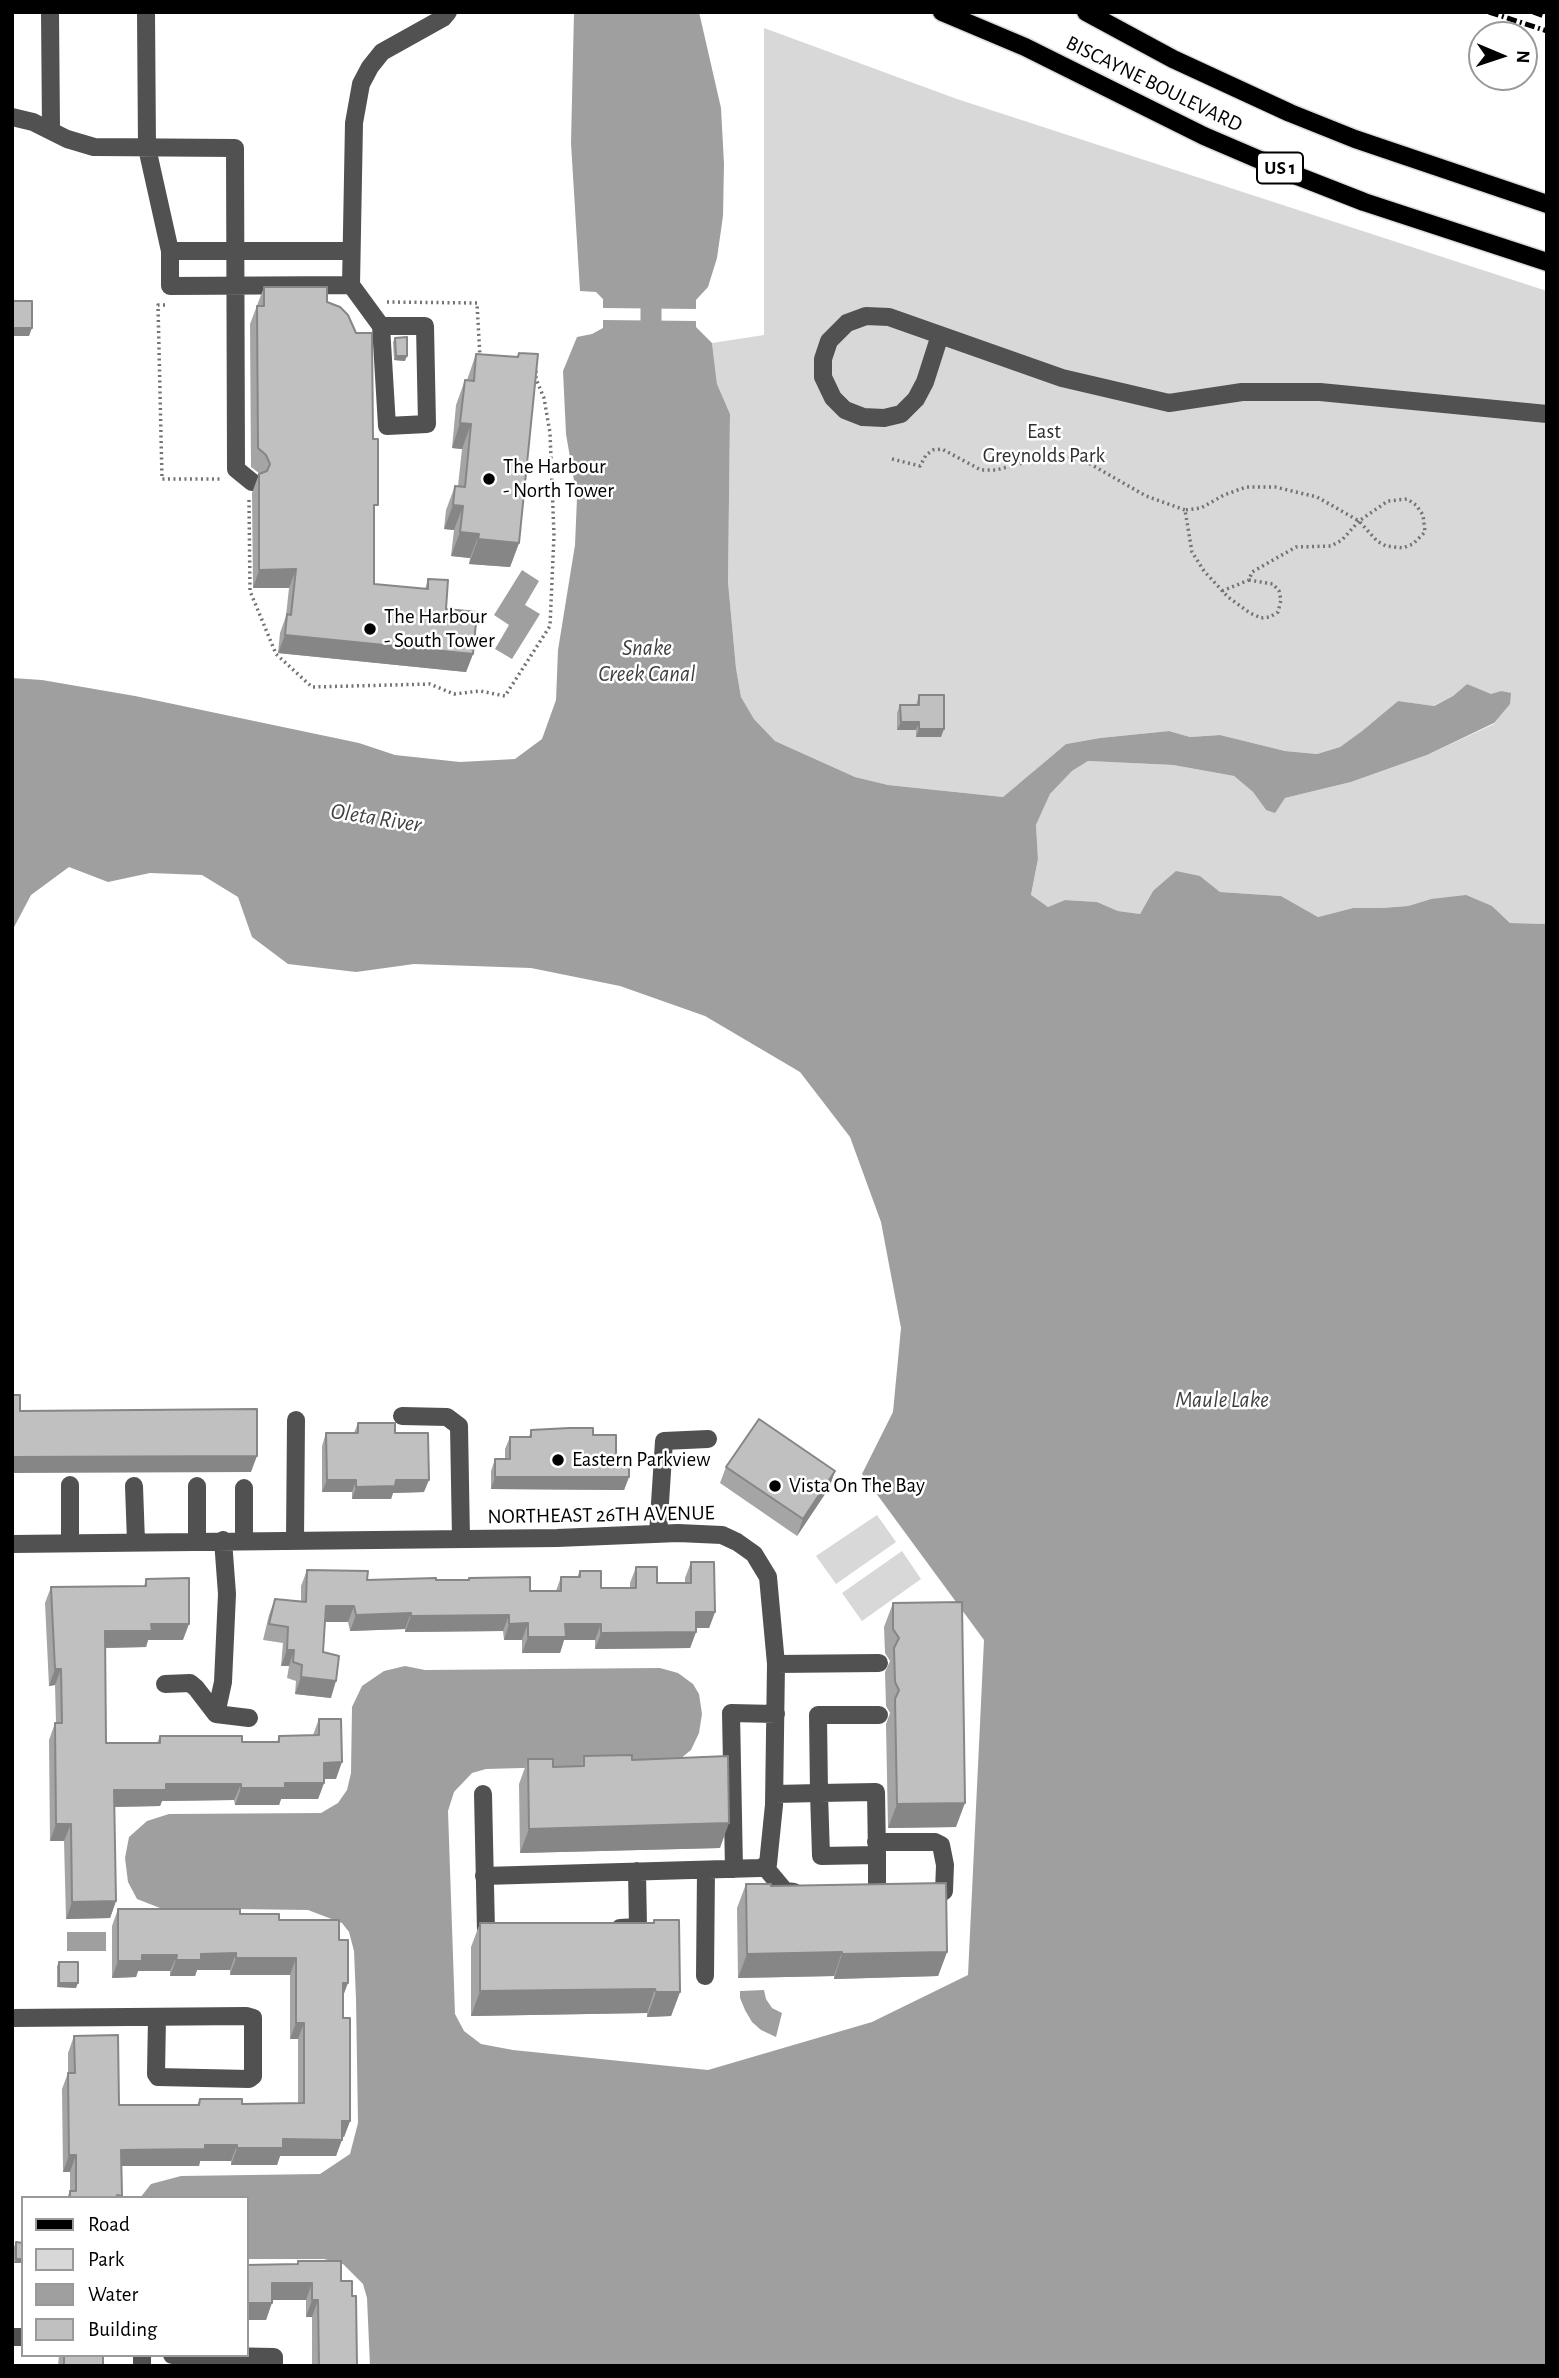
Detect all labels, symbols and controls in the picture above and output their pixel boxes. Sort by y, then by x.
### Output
north arrow [1468,21,1538,91]
street label: BISCAYNE BOULEVARD [1062,30,1246,138]
text: N [1513,50,1532,64]
road number: US 1 [1257,152,1303,184]
park label: East Greynolds Park [983,419,1105,469]
place label: The Harbour - North Tower [503,454,614,504]
marker: The Harbour - North Tower [481,471,497,487]
place label: The Harbour - South Tower [384,604,495,654]
marker: The Harbour - South Tower [362,621,378,637]
water label: Snake Creek Canal [598,634,696,688]
water label: Oleta River [329,797,423,839]
water label: Maule Lake [1175,1386,1269,1414]
place label: Eastern Parkview [572,1447,710,1473]
marker: Eastern Parkview [550,1452,566,1468]
place label: Vista On The Bay [789,1473,925,1499]
marker: Vista On The Bay [767,1478,783,1494]
street label: NORTHEAST 26TH AVENUE [487,1500,715,1530]
legend [21,2196,248,2357]
text: Road [88,2214,130,2235]
text: Park [88,2249,124,2270]
text: Water [88,2284,138,2305]
text: Building [88,2319,157,2340]

